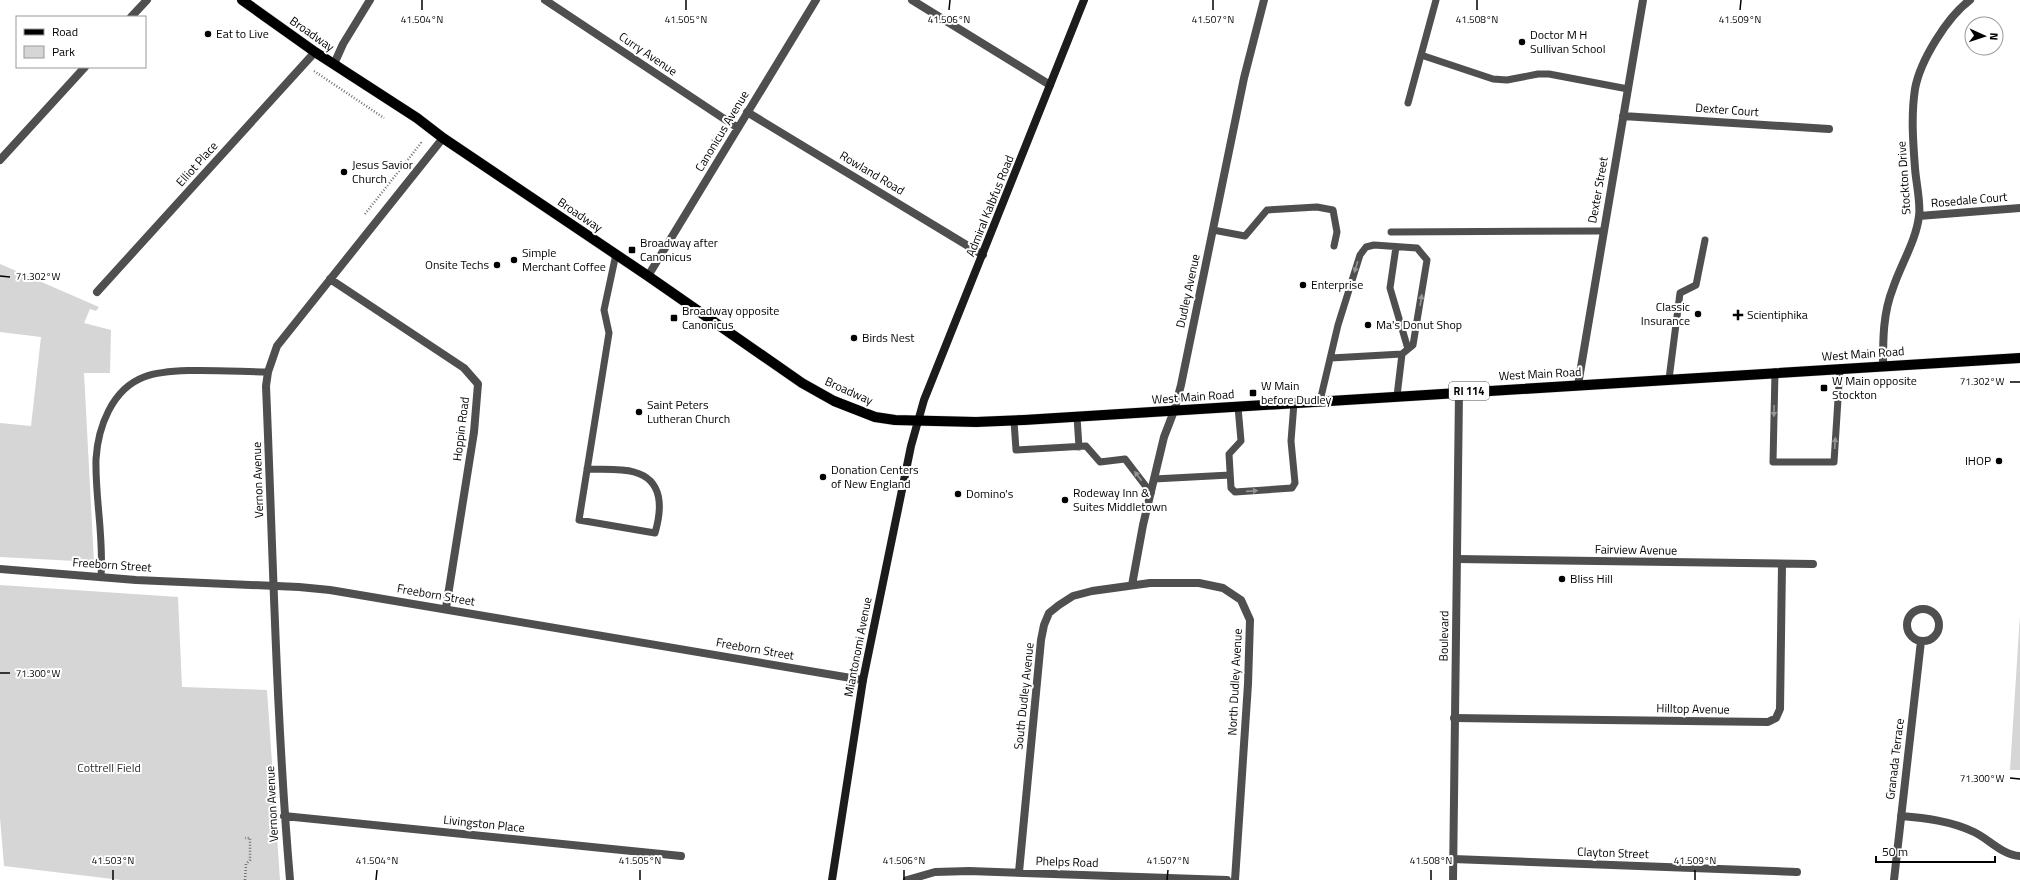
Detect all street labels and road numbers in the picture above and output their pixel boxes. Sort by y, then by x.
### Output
street label: Broadway [286,11,339,56]
street label: Curry Avenue [615,27,681,80]
street label: Canonicus Avenue [690,87,753,175]
street label: Dexter Court [1695,98,1760,121]
street label: Elliot Place [171,137,222,190]
street label: Stockton Drive [1891,141,1916,216]
street label: Rowland Road [836,146,908,199]
street label: Admiral Kalbfus Road [960,152,1019,260]
street label: Dexter Street [1582,154,1613,225]
street label: Rosedale Court [1930,187,2009,212]
street label: Broadway [554,192,607,237]
street label: Dudley Avenue [1170,252,1205,330]
street label: West Main Road [1821,341,1905,366]
street label: West Main Road [1498,362,1582,385]
street label: Broadway [822,372,877,410]
road number: RI 114 [1449,382,1489,400]
street label: West Main Road [1151,384,1235,409]
street label: Hoppin Road [447,396,474,462]
street label: Vernon Avenue [247,442,268,518]
street label: Fairview Avenue [1595,539,1677,560]
street label: Freeborn Street [72,552,153,577]
street label: Freeborn Street [396,578,477,611]
street label: Miantonomi Avenue [839,595,876,698]
street label: Boulevard [1434,610,1453,662]
street label: North Dudley Avenue [1222,628,1247,736]
street label: Freeborn Street [715,632,796,665]
street label: South Dudley Avenue [1008,641,1039,750]
street label: Hilltop Avenue [1656,698,1730,719]
street label: Granada Terrace [1880,717,1909,801]
street label: Vernon Avenue [260,765,283,843]
street label: Livingston Place [442,810,526,837]
street label: Clayton Street [1577,842,1650,863]
street label: Phelps Road [1035,851,1099,872]

